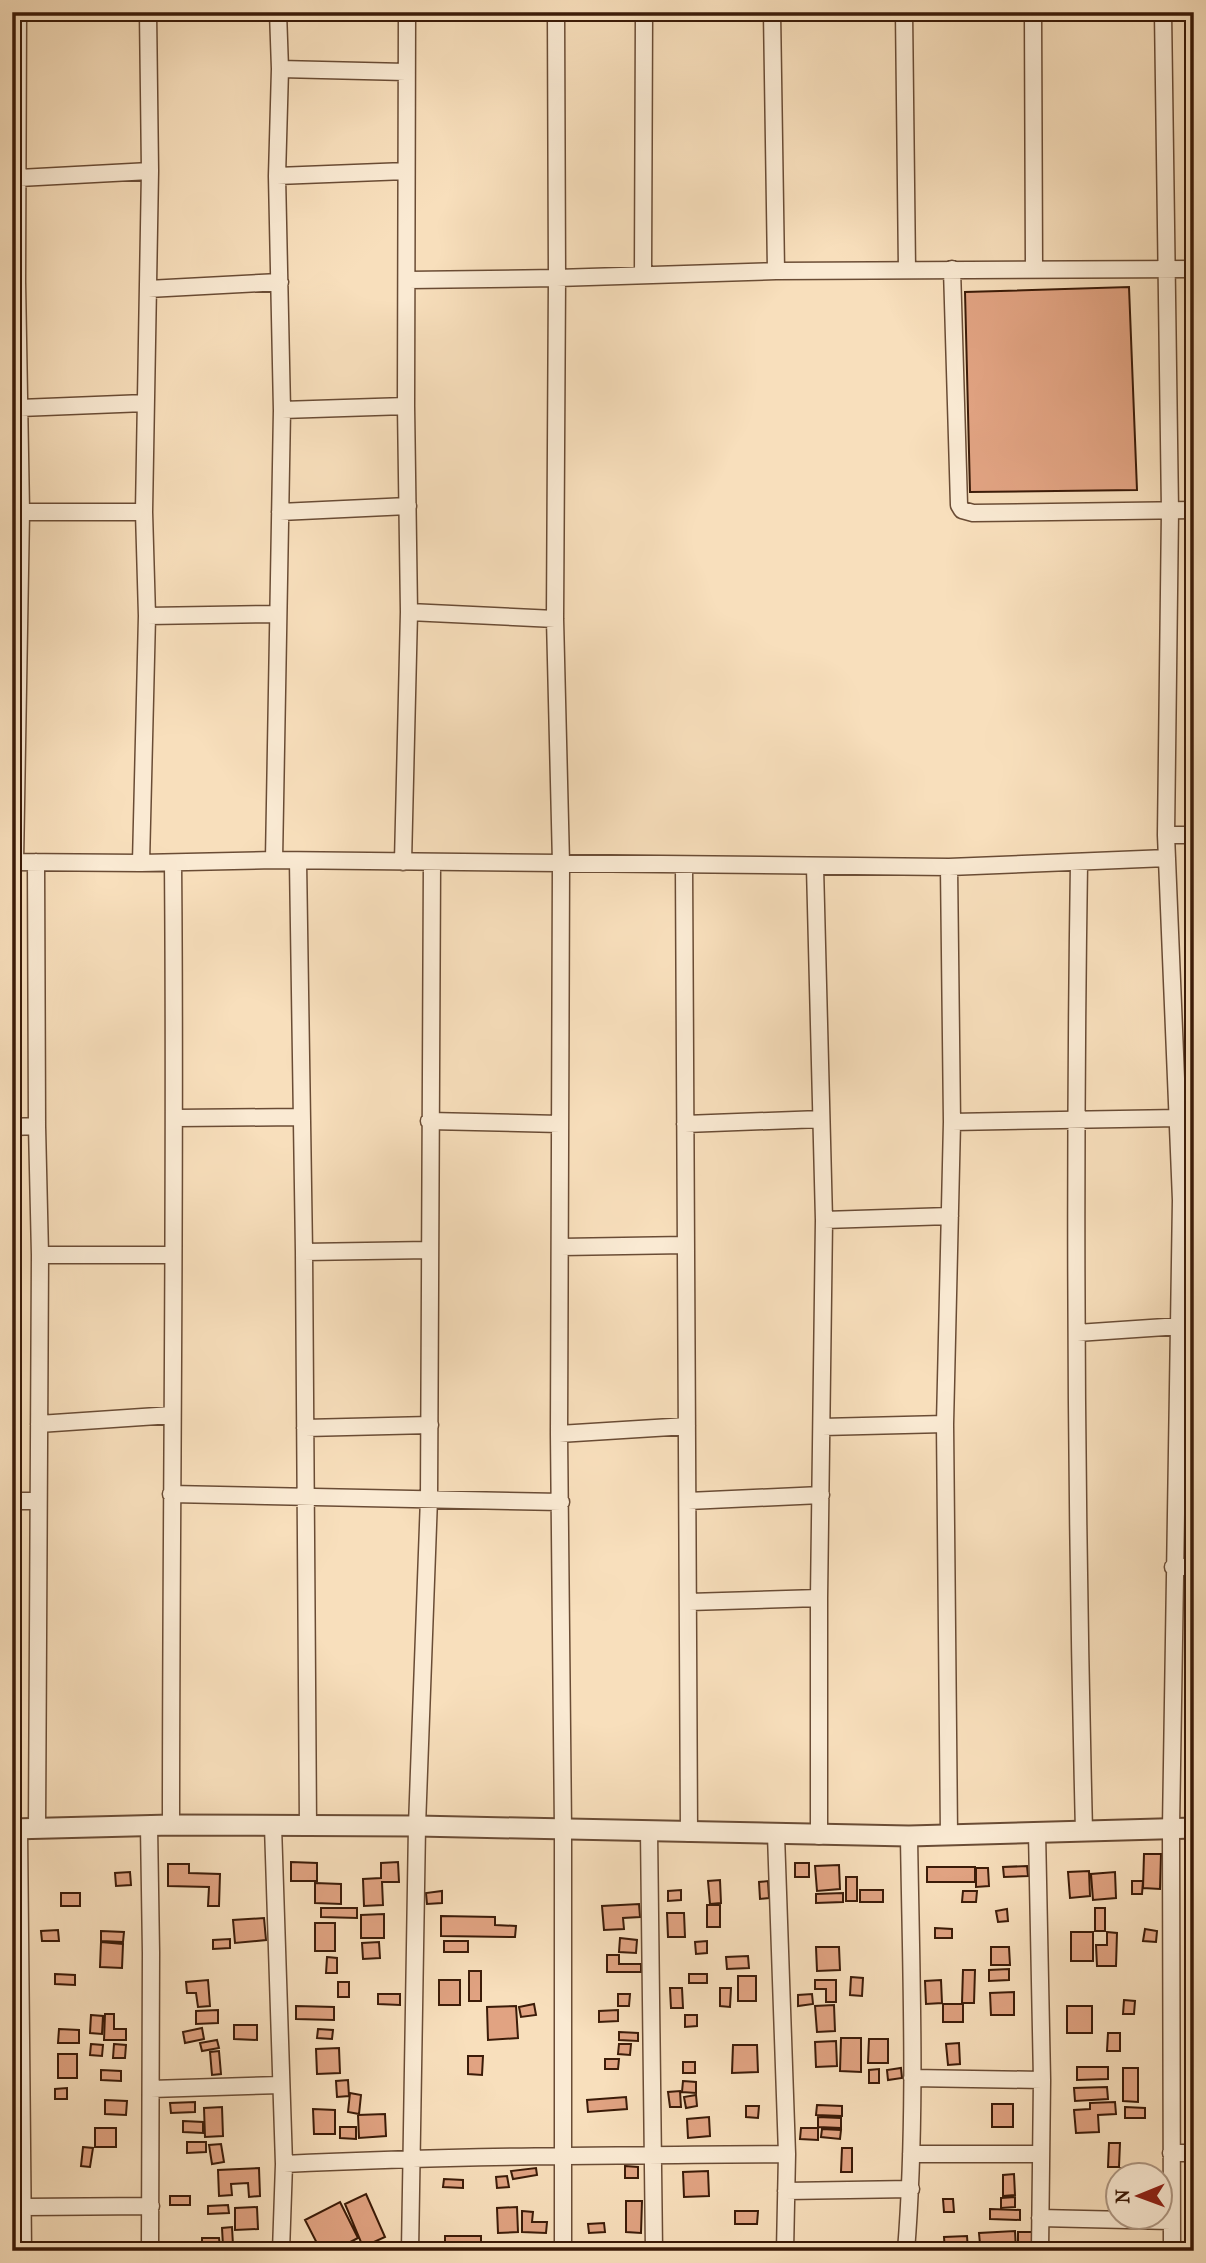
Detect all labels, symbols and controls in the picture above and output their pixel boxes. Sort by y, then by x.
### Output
north arrow [1104,2162,1174,2232]
text: N [1112,2188,1134,2204]

